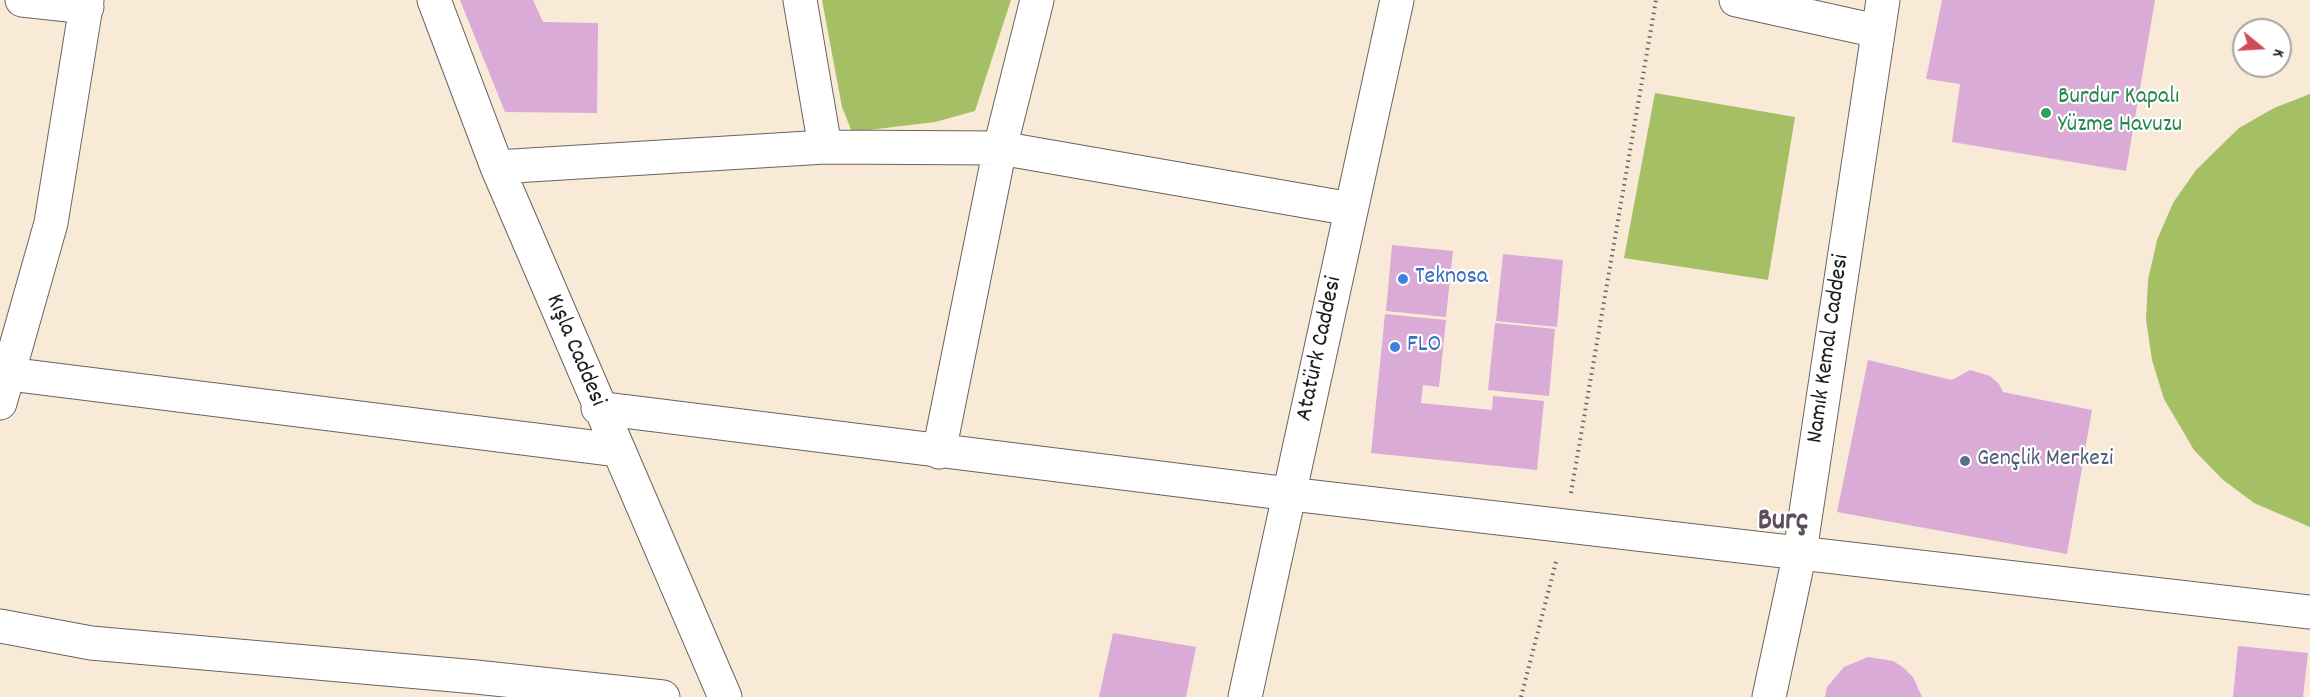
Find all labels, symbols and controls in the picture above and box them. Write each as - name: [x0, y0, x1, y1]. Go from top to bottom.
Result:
- north arrow: [2232, 18, 2292, 78]
- text: K: [2266, 46, 2290, 60]
- place label: Burdur Kapalı Yüzme Havuzu: [2058, 85, 2182, 141]
- marker: Burdur Kapalı Yüzme Havuzu: [2039, 106, 2053, 120]
- street label: Namık Kemal Caddesi: [1802, 253, 1858, 445]
- place label: Teknosa: [1415, 265, 1488, 293]
- marker: Teknosa: [1396, 272, 1410, 286]
- street label: Atatürk Caddesi: [1292, 274, 1350, 424]
- street label: Kışla Caddesi: [537, 291, 611, 411]
- place label: FLO: [1407, 333, 1441, 361]
- marker: FLO: [1388, 340, 1402, 354]
- place label: Gençlik Merkezi: [1977, 447, 2113, 475]
- marker: Gençlik Merkezi: [1958, 454, 1972, 468]
- district label: Burç: [1758, 506, 1808, 542]

